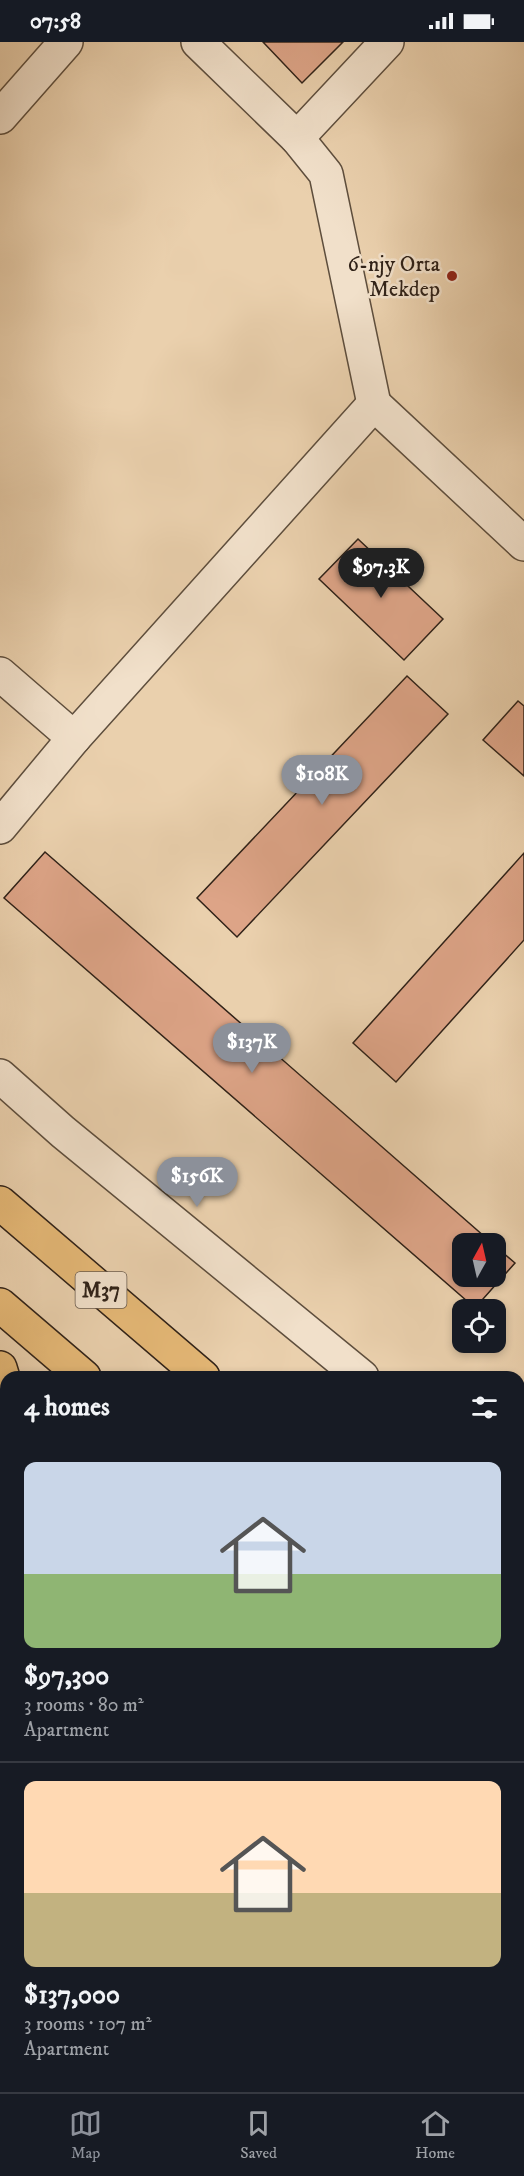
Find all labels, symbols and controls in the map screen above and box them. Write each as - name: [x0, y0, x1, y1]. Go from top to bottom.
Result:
- text: 07:58: [30, 8, 81, 35]
- place label: 6-njy Orta Mekdep: [348, 251, 441, 303]
- marker: 6-njy Orta Mekdep: [445, 269, 459, 283]
- pin: $97.3K: [332, 548, 430, 599]
- text: $97.3K: [352, 555, 410, 580]
- pin: $108K: [280, 755, 364, 806]
- text: $108K: [295, 762, 349, 787]
- pin: $137K: [210, 1023, 294, 1074]
- text: $137K: [227, 1030, 277, 1055]
- pin: $156K: [155, 1157, 239, 1208]
- text: $156K: [171, 1164, 223, 1189]
- north arrow: [452, 1233, 506, 1287]
- map controls: [452, 1233, 506, 1353]
- road number: M37: [76, 1272, 126, 1308]
- button: locate: [452, 1299, 506, 1353]
- text: 4 homes: [24, 1391, 110, 1424]
- icon: filters: [468, 1391, 501, 1424]
- icon: home: [209, 1501, 317, 1609]
- text: $97,300: [24, 1660, 109, 1693]
- text: 3 rooms · 80 m²: [24, 1693, 144, 1718]
- text: Apartment: [24, 1718, 109, 1743]
- icon: home: [209, 1820, 317, 1928]
- text: $137,000: [24, 1979, 120, 2012]
- text: 3 rooms · 107 m²: [24, 2012, 152, 2037]
- text: Apartment: [24, 2037, 109, 2062]
- tab: Map: [69, 2107, 102, 2163]
- tab: Saved: [240, 2107, 277, 2163]
- tab: Home: [415, 2107, 455, 2163]

